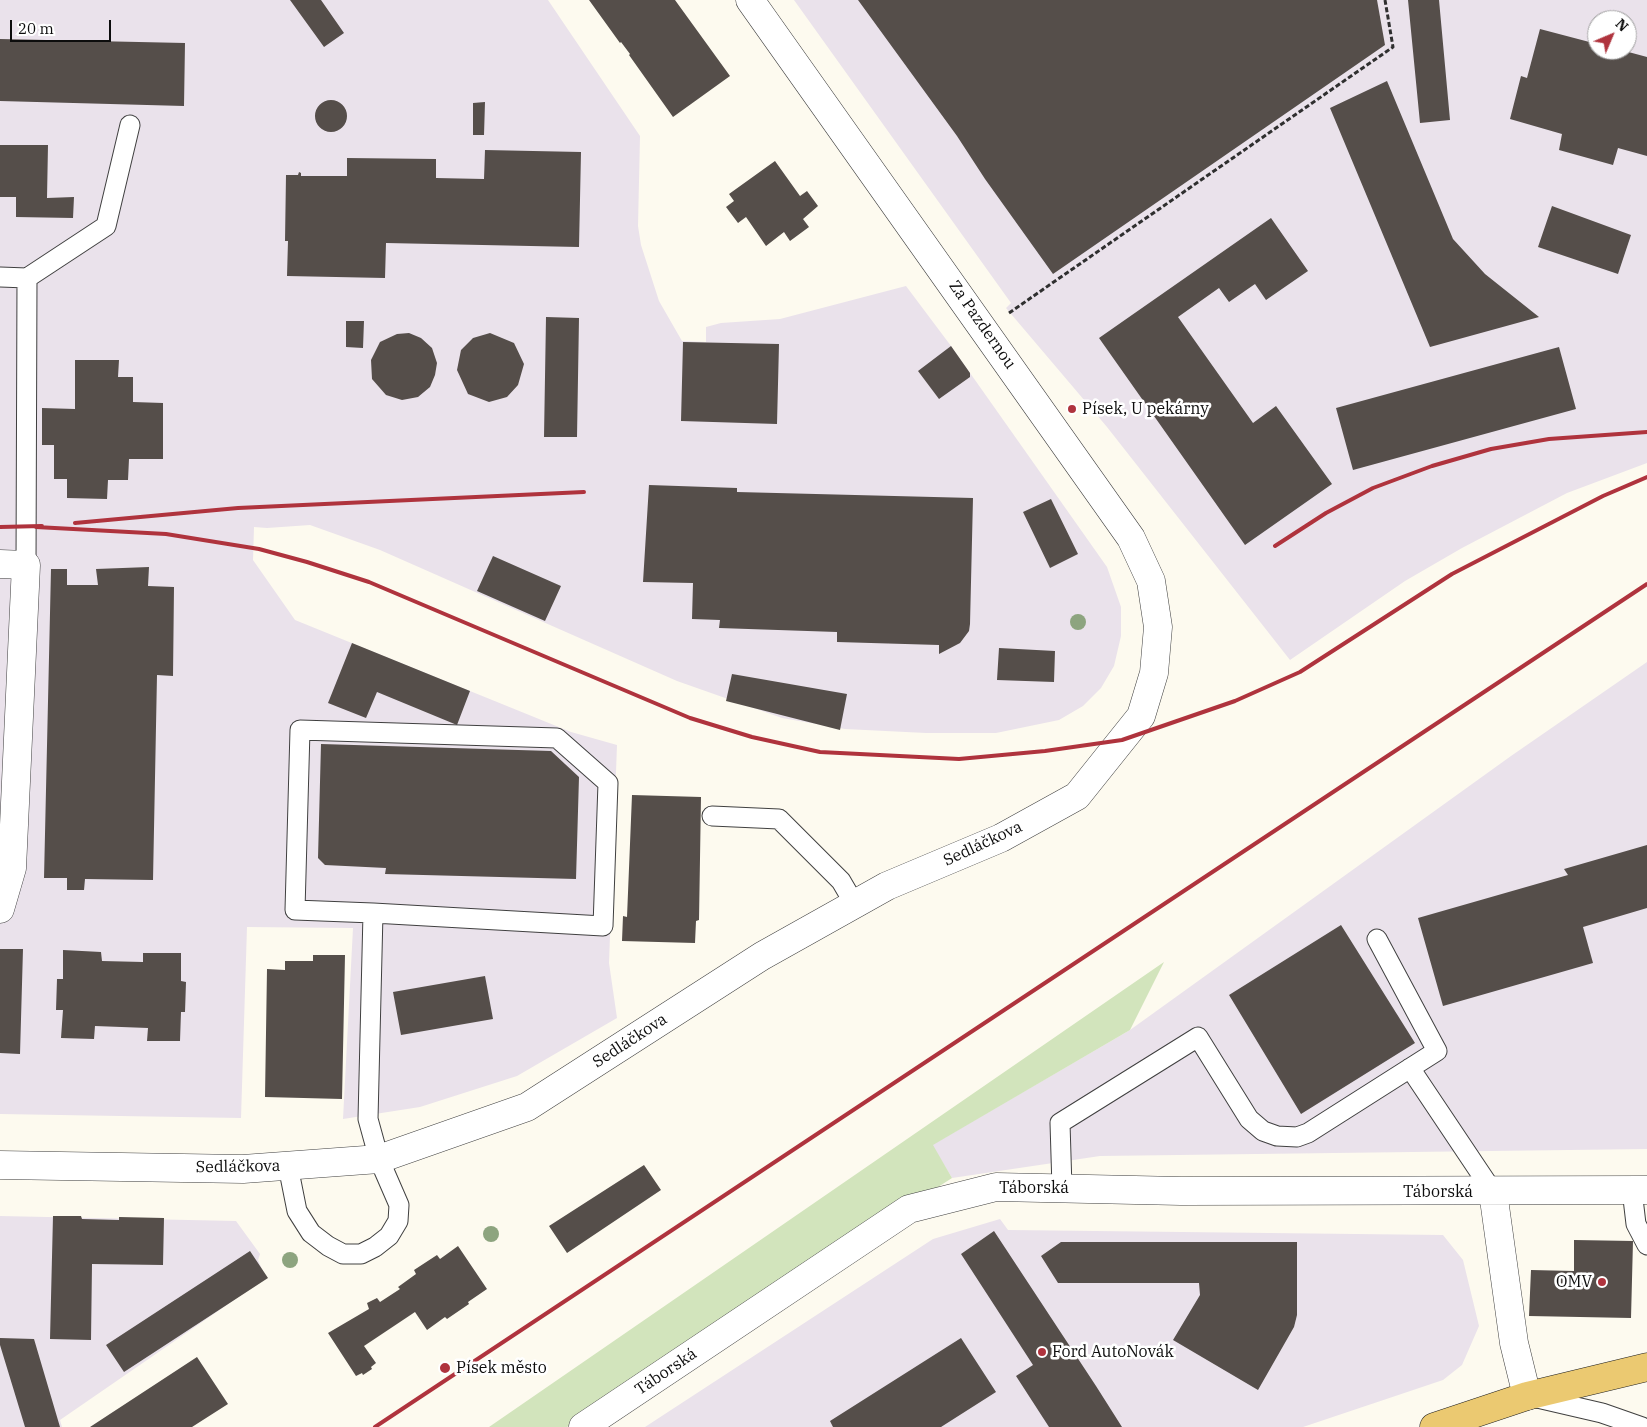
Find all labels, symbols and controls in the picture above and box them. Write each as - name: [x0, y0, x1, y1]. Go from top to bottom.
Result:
- scale bar: [12, 10, 114, 42]
- north arrow: [1587, 10, 1637, 60]
- text: N: [1612, 15, 1632, 35]
- text: 20 m: [18, 19, 54, 38]
- street label: Za Pazdernou: [944, 277, 1020, 373]
- place label: Písek, U pekárny: [1082, 399, 1209, 419]
- marker: Písek, U pekárny: [1066, 403, 1078, 415]
- street label: Sedláčkova: [941, 817, 1025, 871]
- street label: Sedláčkova: [589, 1010, 671, 1072]
- street label: Sedláčkova: [195, 1157, 281, 1177]
- street label: Táborská: [999, 1178, 1069, 1198]
- street label: Táborská: [1403, 1182, 1473, 1202]
- place label: OMV: [1556, 1272, 1592, 1292]
- marker: OMV: [1596, 1276, 1608, 1288]
- place label: Ford AutoNovák: [1052, 1342, 1174, 1362]
- street label: Táborská: [632, 1344, 700, 1400]
- marker: Ford AutoNovák: [1036, 1346, 1048, 1358]
- place label: Písek město: [456, 1358, 547, 1378]
- marker: Písek město: [438, 1361, 452, 1375]

